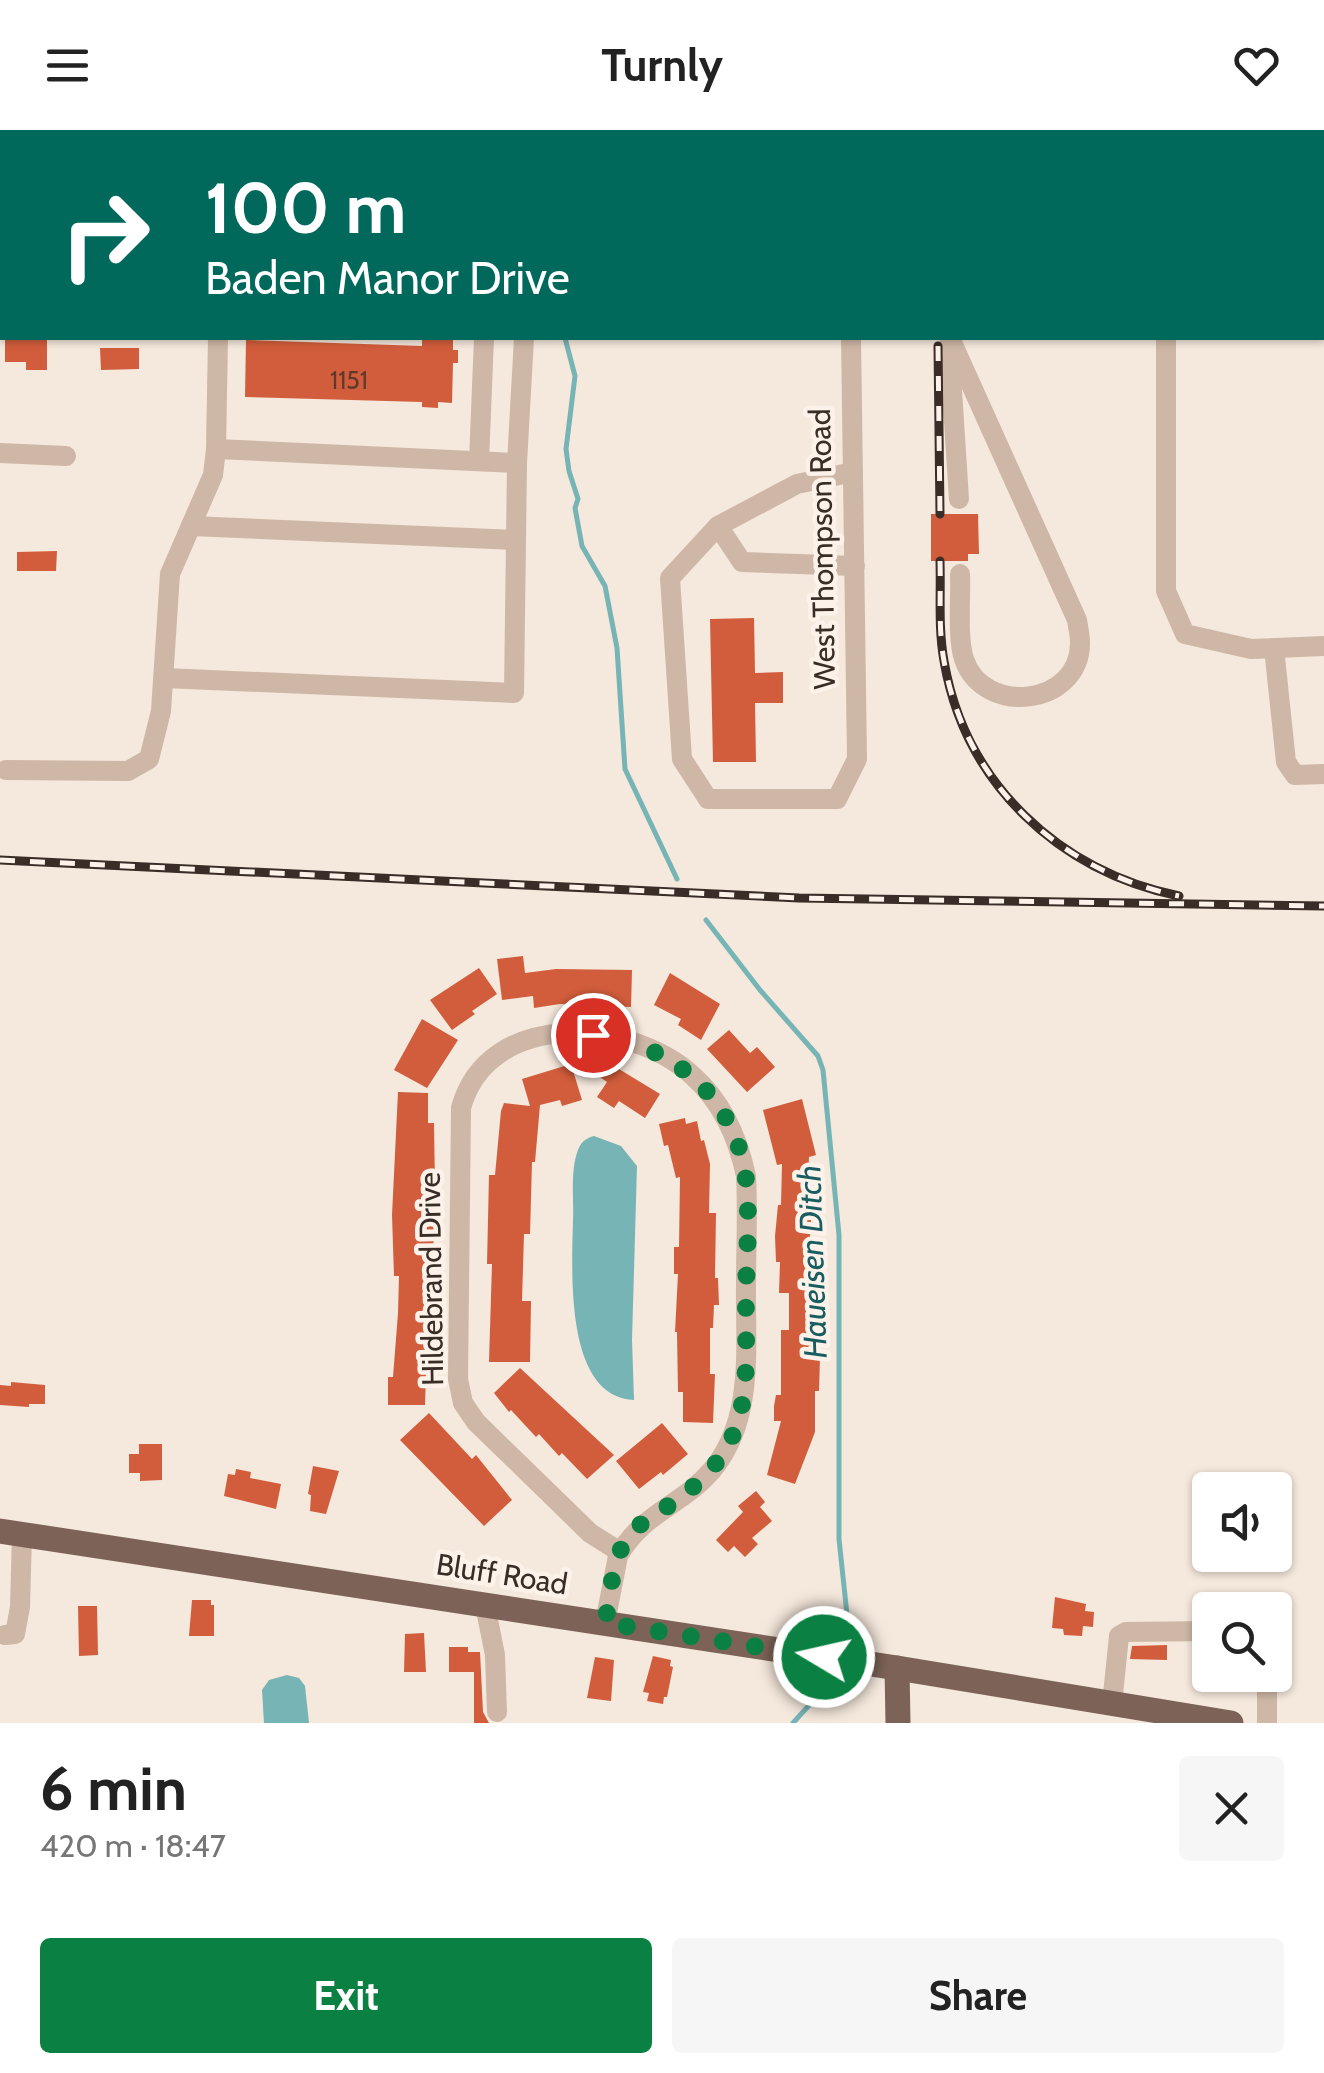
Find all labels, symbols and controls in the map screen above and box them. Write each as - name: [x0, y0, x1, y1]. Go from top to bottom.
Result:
- icon: menu: [40, 38, 95, 93]
- text: Turnly: [601, 38, 723, 92]
- icon: heart: [1229, 38, 1284, 93]
- text: 100 m: [205, 165, 406, 251]
- icon: right: [40, 170, 170, 300]
- text: Baden Manor Drive: [205, 251, 570, 305]
- house number: 1151: [330, 365, 368, 395]
- street label: West Thompson Road: [801, 408, 843, 690]
- pin: [551, 993, 636, 1078]
- icon: arrive: [566, 1008, 621, 1063]
- water label: Haueisen Ditch: [789, 1165, 835, 1359]
- street label: Hildebrand Drive: [411, 1172, 451, 1386]
- map controls: [1192, 1472, 1292, 1692]
- button: sound: [1192, 1472, 1292, 1572]
- street label: Bluff Road: [434, 1545, 570, 1603]
- button: search: [1192, 1592, 1292, 1692]
- position arrow: [772, 1605, 876, 1709]
- text: 6 min: [40, 1752, 187, 1825]
- button: close: [1179, 1756, 1284, 1861]
- text: 420 m · 18:47: [40, 1826, 226, 1865]
- button: Exit: [40, 1938, 652, 2053]
- button: Share: [672, 1938, 1284, 2053]

